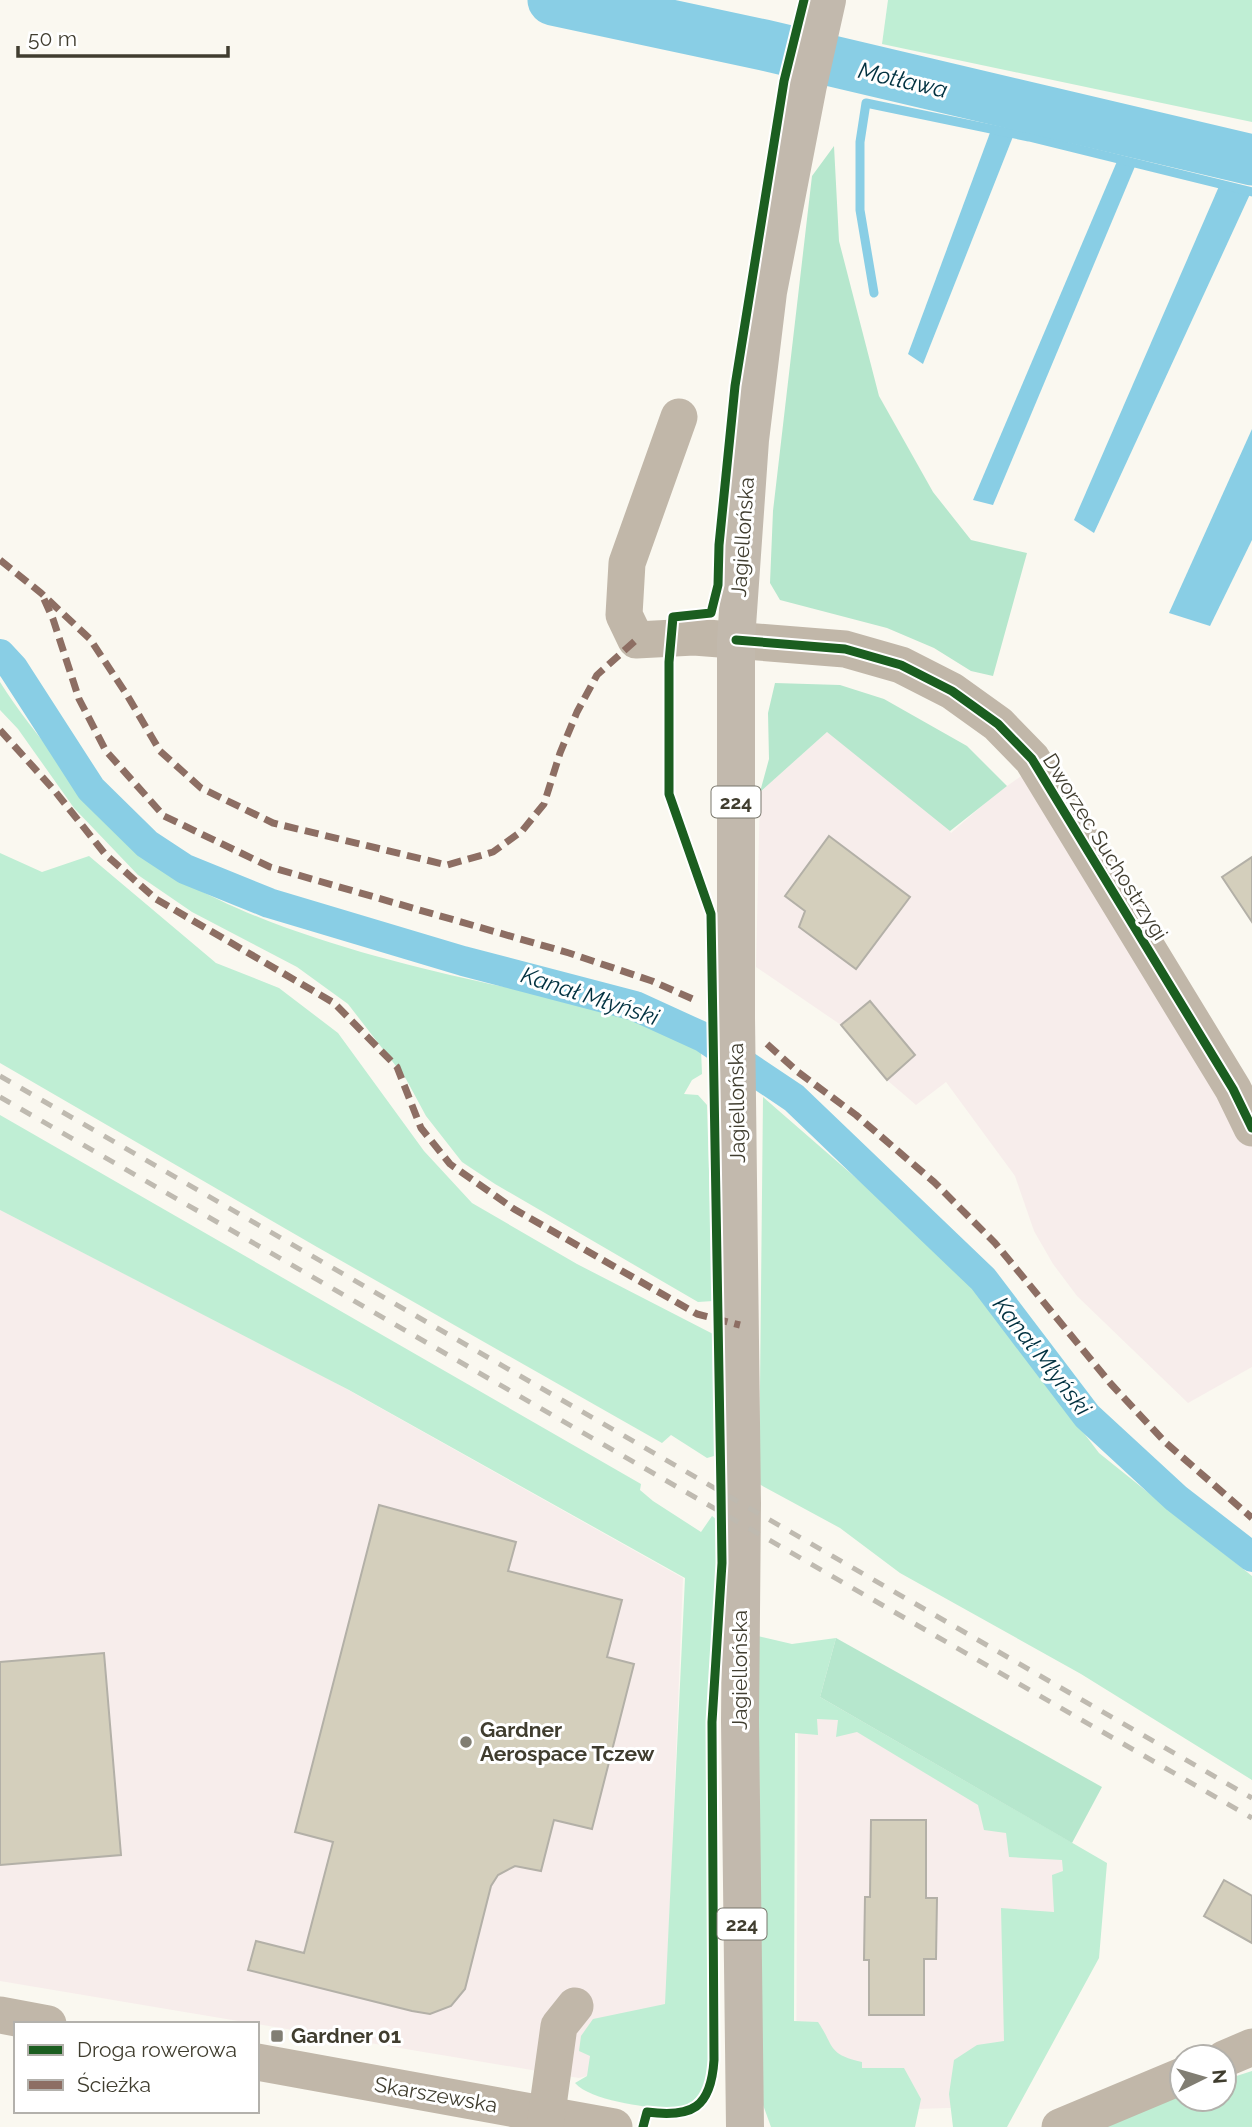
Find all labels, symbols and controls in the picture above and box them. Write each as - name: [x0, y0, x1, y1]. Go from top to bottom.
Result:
- scale bar: [18, 14, 228, 58]
- text: 50 m: [28, 26, 77, 51]
- water label: Motława: [856, 56, 951, 103]
- street label: Jagiellońska: [726, 476, 759, 598]
- street label: Dworzec Suchostrzygi: [1038, 749, 1173, 945]
- road number: 224: [712, 786, 760, 818]
- water label: Kanał Młyński: [518, 961, 663, 1031]
- street label: Jagiellońska: [723, 1043, 750, 1163]
- water label: Kanał Młyński: [988, 1291, 1098, 1421]
- street label: Jagiellońska: [727, 1610, 752, 1730]
- place label: Gardner Aerospace Tczew: [480, 1717, 655, 1766]
- marker: Gardner Aerospace Tczew: [458, 1734, 474, 1750]
- road number: 224: [718, 1908, 766, 1940]
- legend: [14, 2022, 259, 2113]
- place label: Gardner 01: [291, 2023, 401, 2048]
- marker: Gardner 01: [269, 2028, 285, 2044]
- text: Droga rowerowa: [77, 2037, 237, 2062]
- north arrow: [1168, 2043, 1238, 2113]
- text: N: [1208, 2068, 1232, 2085]
- street label: Skarszewska: [373, 2071, 500, 2118]
- text: Ścieżka: [77, 2072, 151, 2097]

